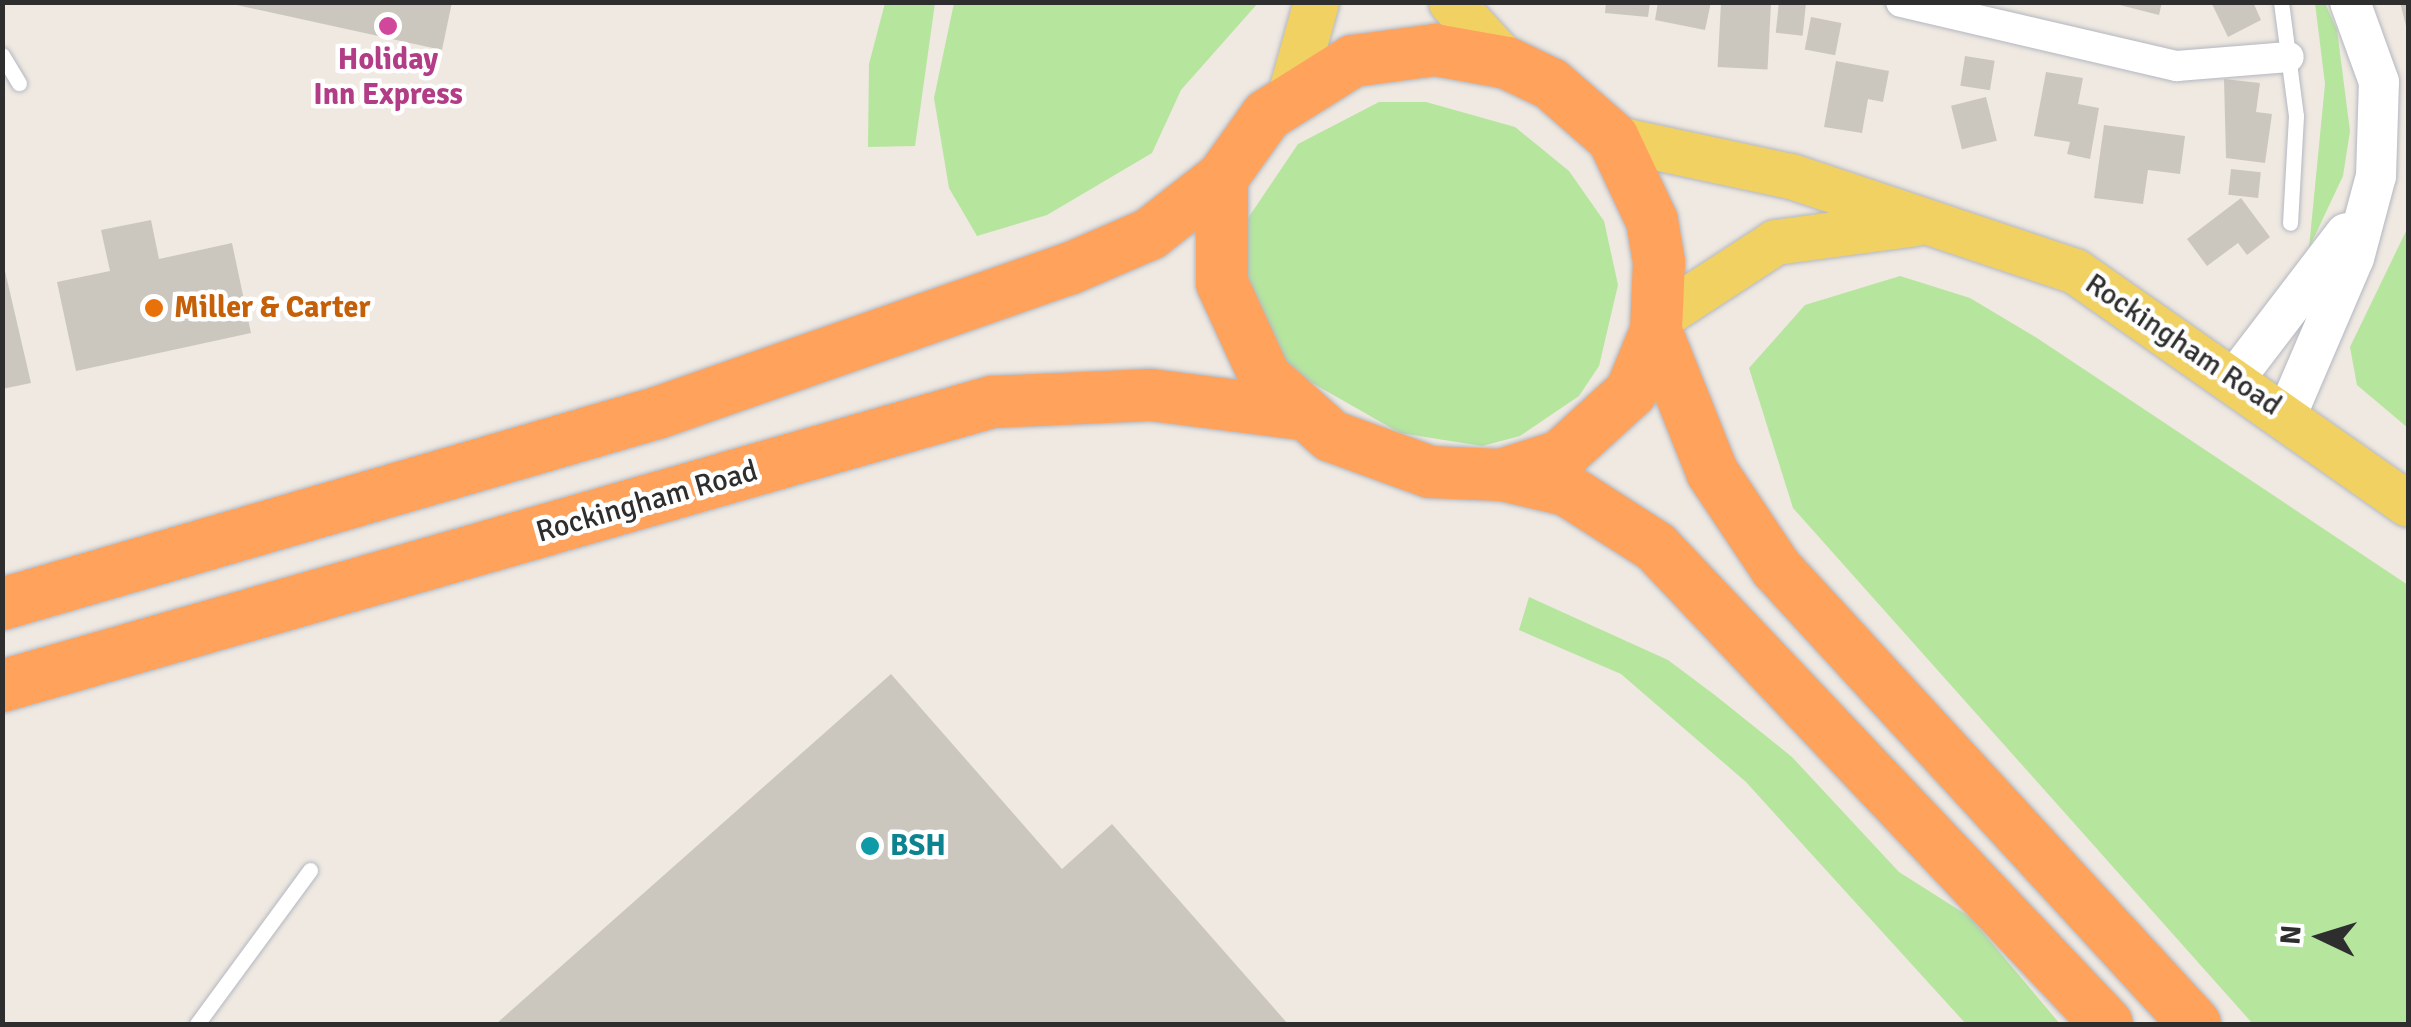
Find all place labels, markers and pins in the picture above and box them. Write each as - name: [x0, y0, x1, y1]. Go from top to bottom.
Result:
- marker: Holiday Inn Express: [377, 15, 399, 37]
- place label: Holiday Inn Express: [313, 42, 463, 112]
- place label: Miller & Carter: [174, 290, 370, 326]
- marker: Miller & Carter: [143, 297, 165, 319]
- place label: BSH: [890, 828, 946, 864]
- marker: BSH: [859, 835, 881, 857]

